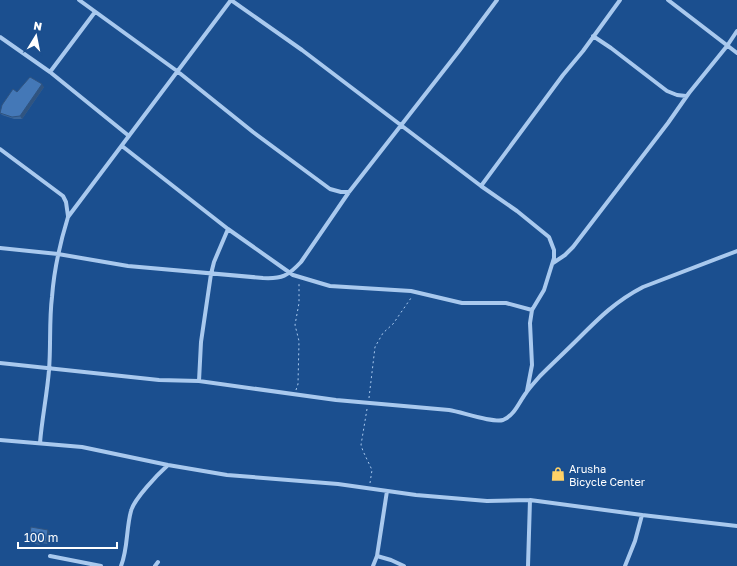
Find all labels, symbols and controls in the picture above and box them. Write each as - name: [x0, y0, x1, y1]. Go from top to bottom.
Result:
- north arrow: [16, 16, 56, 56]
- text: N: [33, 19, 43, 33]
- place label: Arusha Bicycle Center: [569, 462, 646, 488]
- shop icon: Arusha Bicycle Center: [550, 466, 566, 482]
- scale bar: [18, 524, 117, 550]
- text: 100 m: [24, 530, 58, 545]

